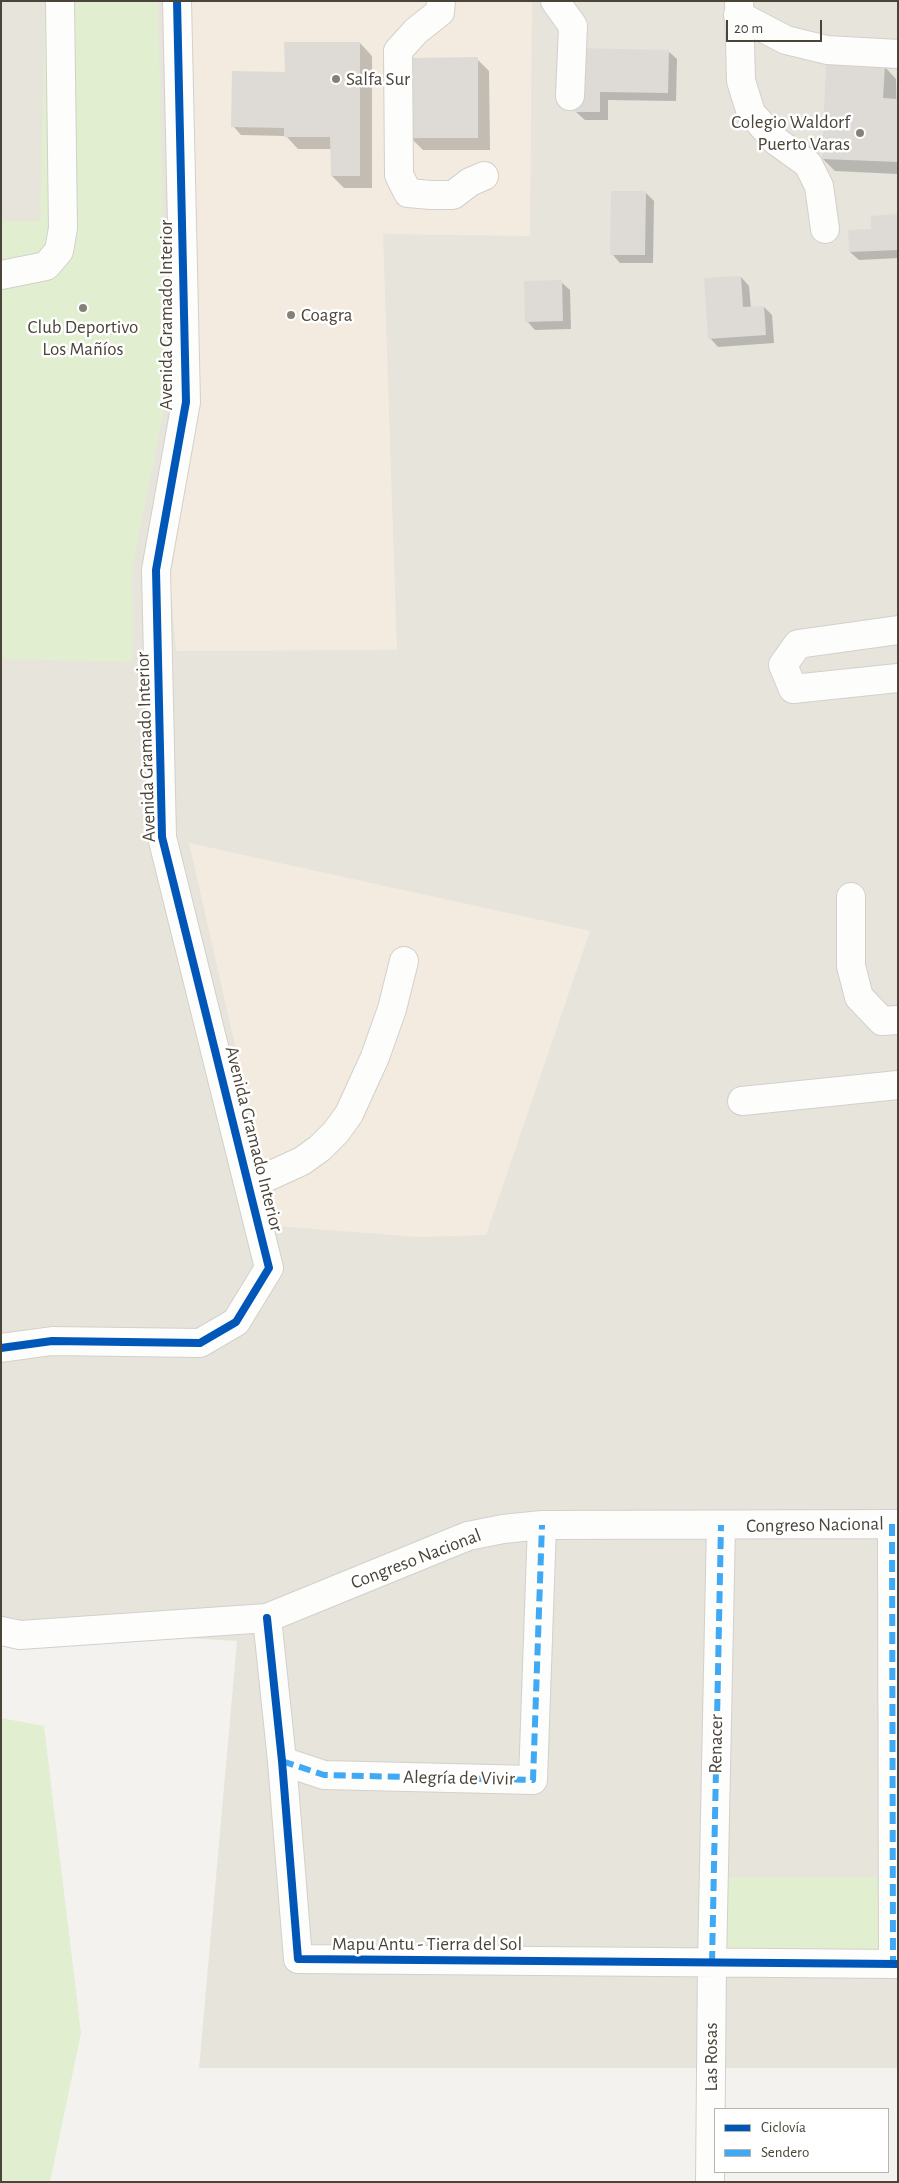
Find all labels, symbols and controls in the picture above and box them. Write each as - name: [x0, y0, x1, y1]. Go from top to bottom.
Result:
- scale bar: [729, 10, 825, 42]
- text: 20 m: [734, 21, 763, 36]
- place label: Salfa Sur: [346, 68, 410, 90]
- marker: Salfa Sur: [330, 73, 342, 85]
- place label: Colegio Waldorf Puerto Varas: [731, 111, 850, 155]
- marker: Colegio Waldorf Puerto Varas: [854, 127, 866, 139]
- street label: Avenida Gramado Interior: [155, 220, 177, 410]
- marker: Club Deportivo Los Mañíos: [77, 302, 89, 314]
- place label: Coagra: [301, 304, 353, 326]
- marker: Coagra: [285, 309, 297, 321]
- place label: Club Deportivo Los Mañíos: [28, 316, 138, 360]
- street label: Avenida Gramado Interior: [131, 651, 161, 843]
- street label: Avenida Gramado Interior: [220, 1044, 288, 1234]
- street label: Congreso Nacional: [746, 1512, 884, 1538]
- street label: Congreso Nacional: [348, 1524, 484, 1594]
- street label: Renacer: [704, 1714, 728, 1774]
- street label: Alegría de Vivir: [403, 1766, 515, 1790]
- street label: Mapu Antu - Tierra del Sol: [332, 1933, 522, 1955]
- street label: Las Rosas: [700, 2023, 722, 2091]
- legend: [714, 2108, 889, 2173]
- text: Ciclovía: [761, 2120, 806, 2135]
- text: Sendero: [761, 2145, 809, 2160]

